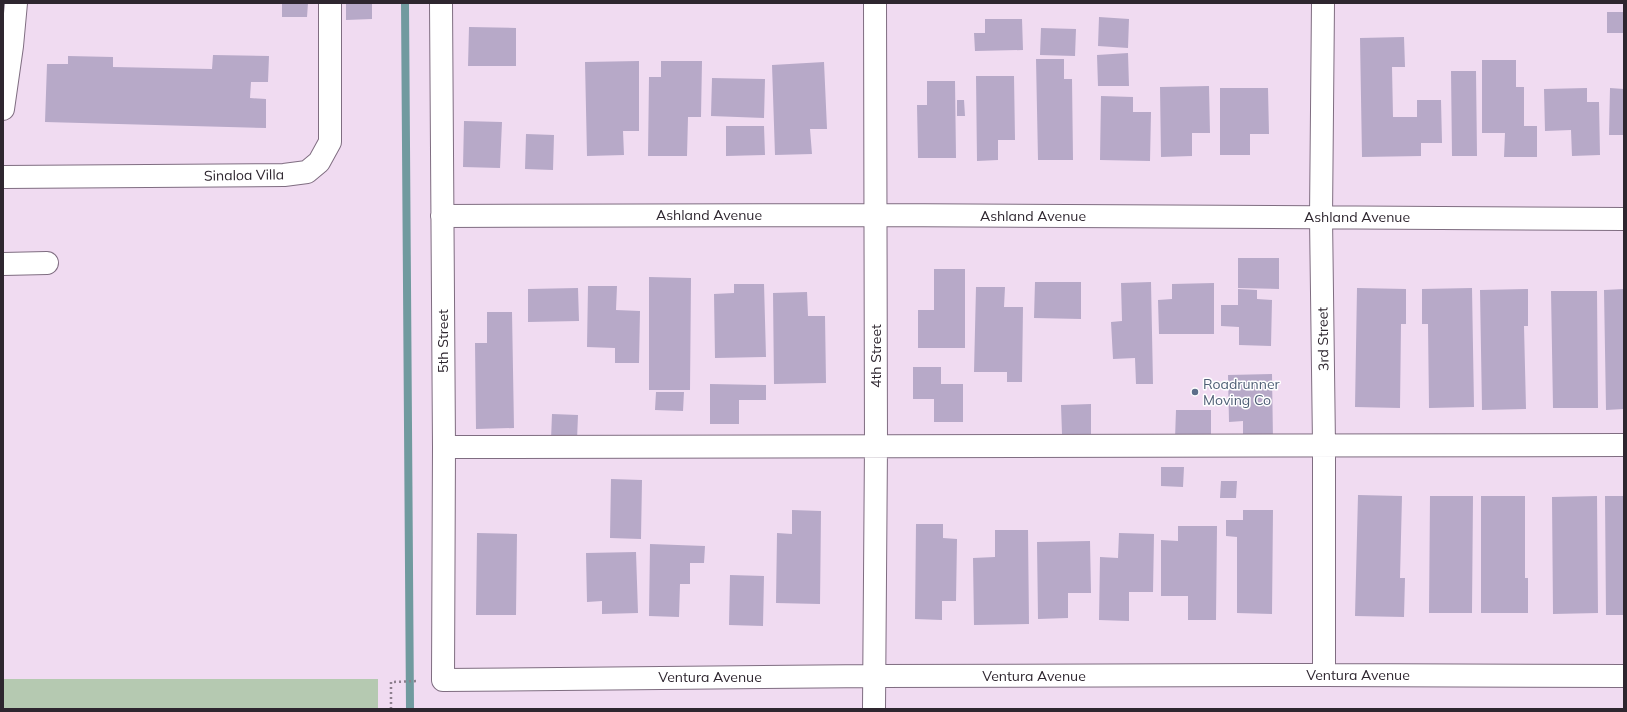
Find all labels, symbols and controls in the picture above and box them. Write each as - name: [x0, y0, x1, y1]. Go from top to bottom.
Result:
- street label: Sinaloa Villa: [204, 165, 284, 185]
- street label: Ashland Avenue: [656, 206, 762, 224]
- street label: Ashland Avenue: [980, 207, 1086, 225]
- street label: Ashland Avenue: [1304, 208, 1410, 226]
- street label: 3rd Street: [1313, 307, 1333, 371]
- street label: 5th Street: [434, 309, 452, 373]
- street label: 4th Street: [867, 324, 885, 388]
- place label: Roadrunner Moving Co: [1203, 375, 1281, 409]
- marker: Roadrunner Moving Co: [1190, 387, 1200, 397]
- street label: Ventura Avenue: [1306, 666, 1410, 684]
- street label: Ventura Avenue: [982, 667, 1086, 685]
- street label: Ventura Avenue: [658, 668, 762, 686]

